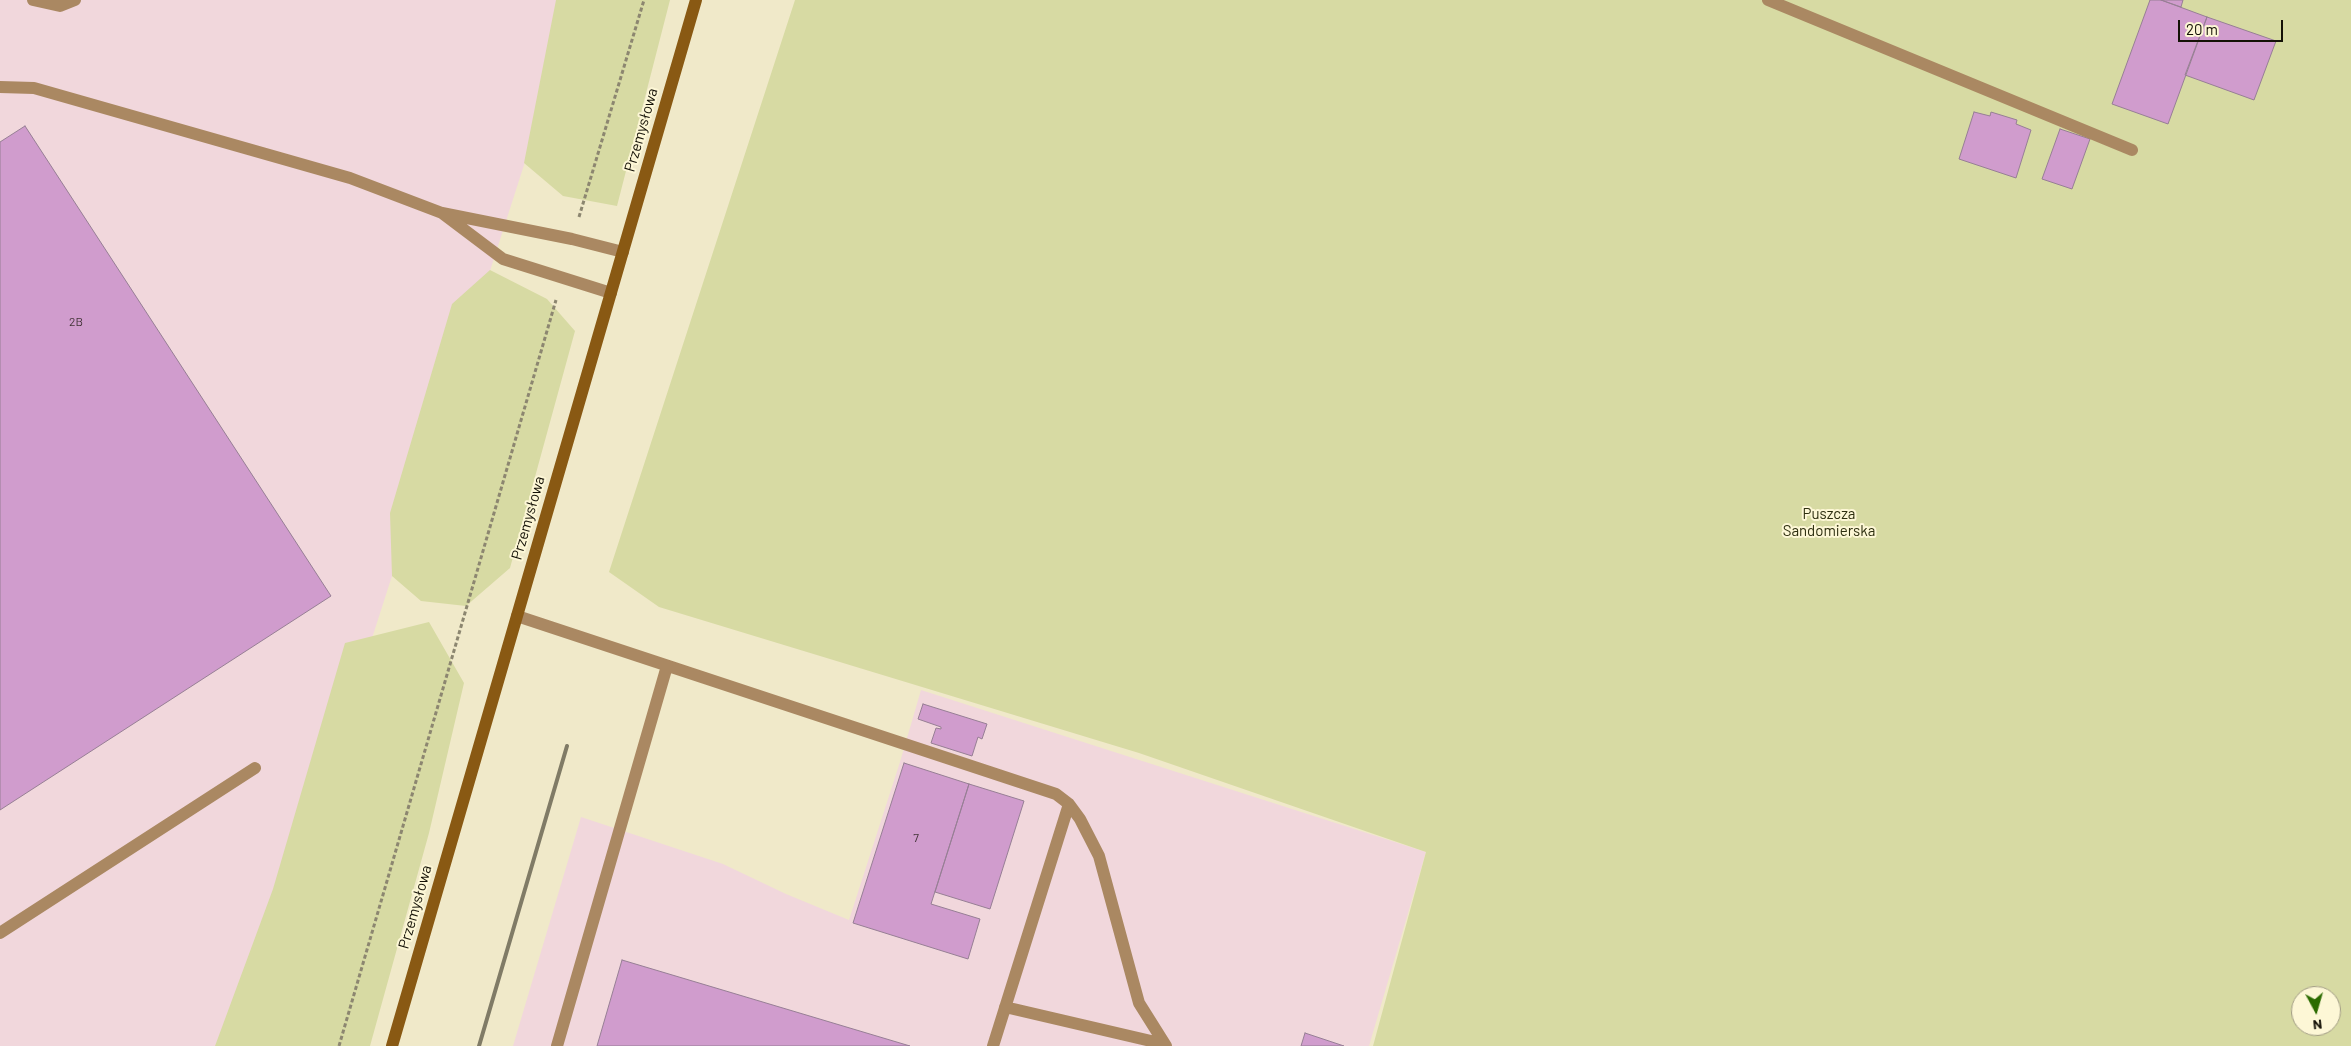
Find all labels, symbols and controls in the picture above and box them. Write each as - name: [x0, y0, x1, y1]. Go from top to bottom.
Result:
- scale bar: [2181, 10, 2286, 42]
- text: 20 m: [2186, 20, 2218, 38]
- street label: Przemysłowa: [620, 86, 662, 174]
- house number: 2B: [69, 315, 83, 329]
- street label: Przemysłowa: [507, 474, 549, 562]
- park label: Puszcza Sandomierska: [1783, 505, 1875, 540]
- house number: 7: [913, 831, 919, 845]
- street label: Przemysłowa: [394, 863, 436, 951]
- north arrow: [2291, 986, 2341, 1036]
- text: N: [2312, 1016, 2323, 1034]

